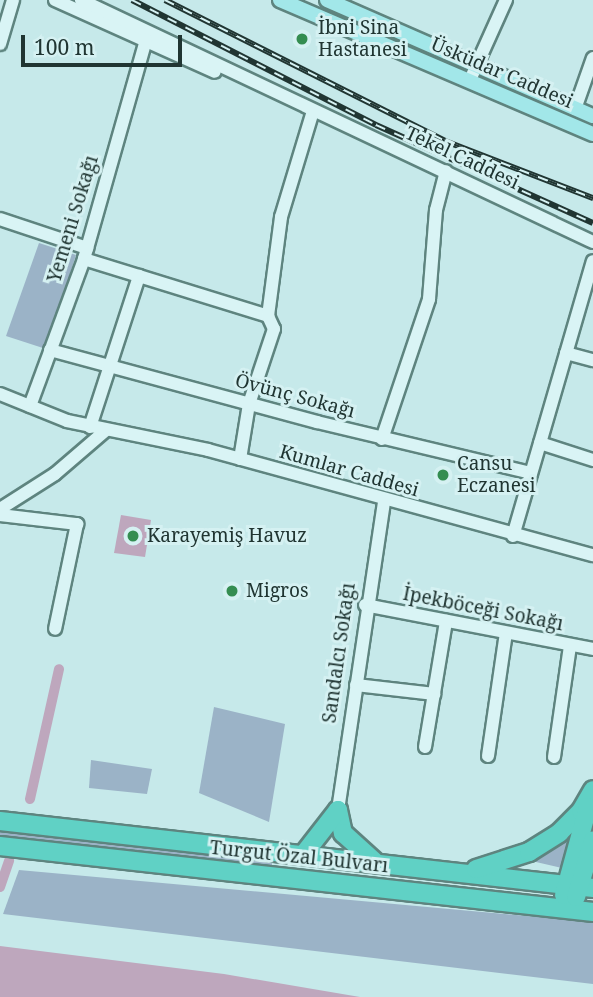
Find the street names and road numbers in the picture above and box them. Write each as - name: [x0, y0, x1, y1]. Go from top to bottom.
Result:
- street label: Üsküdar Caddesi: [428, 33, 576, 113]
- street label: Tekel Caddesi: [401, 122, 523, 194]
- street label: Yemeni Sokağı: [43, 153, 103, 285]
- street label: Övünç Sokağı: [233, 369, 357, 423]
- street label: Kumlar Caddesi: [277, 440, 421, 502]
- street label: Sandalcı Sokağı: [318, 581, 360, 725]
- street label: İpekböceği Sokağı: [401, 582, 565, 636]
- street label: Turgut Özal Bulvarı: [209, 836, 389, 878]

